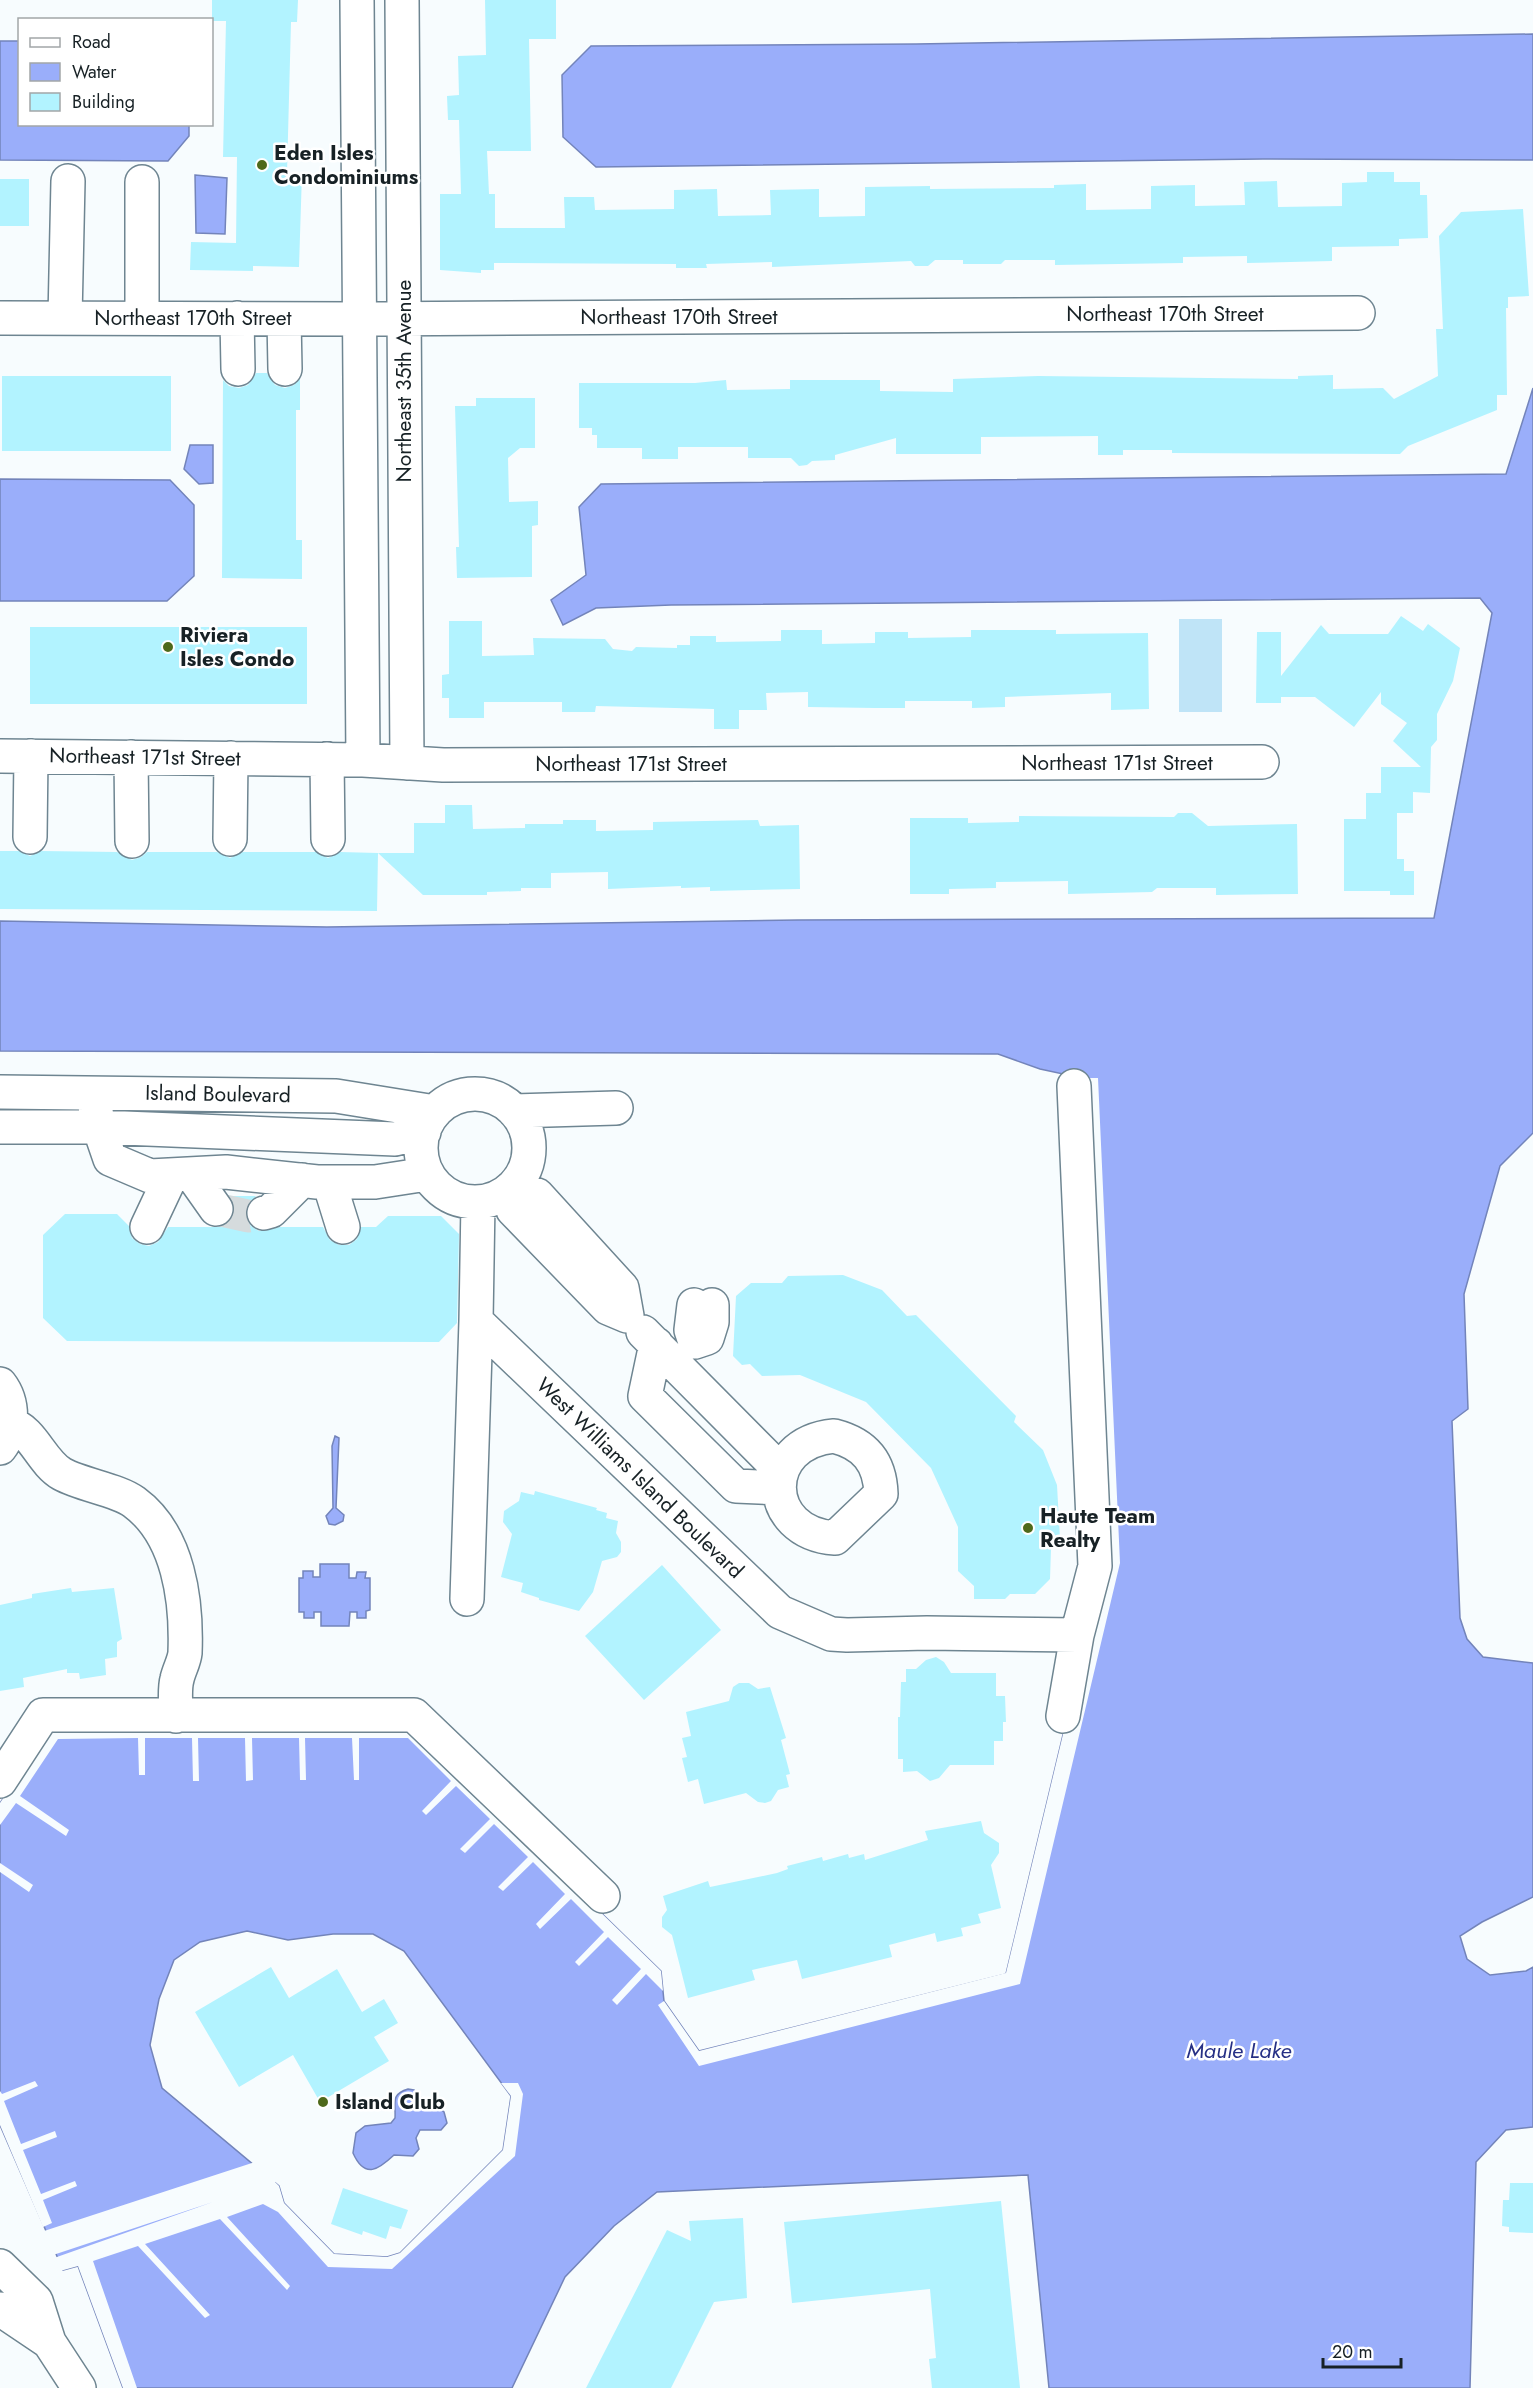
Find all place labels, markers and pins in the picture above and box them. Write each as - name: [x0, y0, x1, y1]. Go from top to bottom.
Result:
- place label: Eden Isles Condominiums: [274, 138, 419, 192]
- marker: Eden Isles Condominiums: [255, 158, 269, 172]
- place label: Riviera Isles Condo: [180, 620, 294, 674]
- marker: Riviera Isles Condo: [161, 640, 175, 654]
- place label: Haute Team Realty: [1040, 1501, 1155, 1555]
- marker: Haute Team Realty: [1021, 1521, 1035, 1535]
- place label: Island Club: [335, 2087, 445, 2117]
- marker: Island Club: [316, 2095, 330, 2109]

